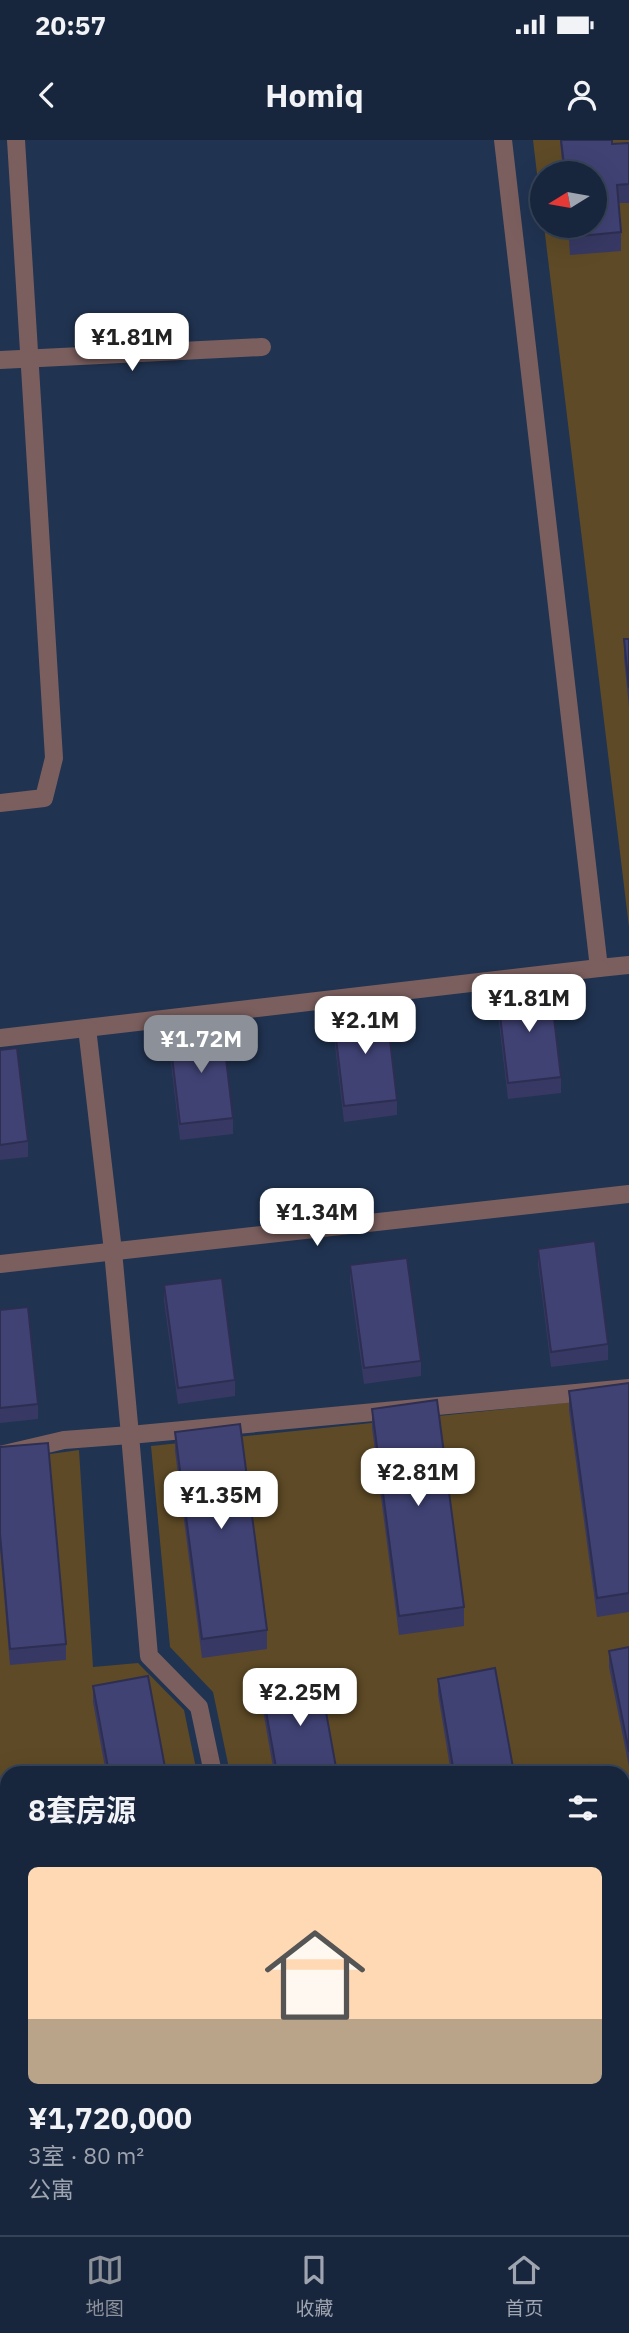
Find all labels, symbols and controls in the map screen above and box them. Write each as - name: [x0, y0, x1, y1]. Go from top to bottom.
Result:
- text: 20:57: [35, 8, 106, 42]
- text: Homiq: [265, 74, 364, 116]
- icon: back: [28, 76, 66, 114]
- icon: person: [563, 76, 601, 114]
- north arrow: [530, 161, 607, 238]
- map controls: [530, 161, 607, 238]
- pin: ¥1.81M: [75, 314, 189, 373]
- text: ¥1.81M: [91, 321, 173, 351]
- pin: ¥1.81M: [472, 974, 586, 1034]
- text: ¥1.81M: [488, 982, 570, 1012]
- pin: ¥2.1M: [316, 996, 414, 1056]
- text: ¥2.1M: [331, 1004, 399, 1034]
- pin: ¥1.72M: [144, 1016, 258, 1075]
- text: ¥1.72M: [160, 1023, 242, 1053]
- pin: ¥1.34M: [260, 1188, 374, 1248]
- text: ¥1.34M: [276, 1196, 358, 1226]
- pin: ¥2.81M: [361, 1448, 475, 1508]
- text: ¥2.81M: [377, 1456, 459, 1486]
- pin: ¥1.35M: [164, 1472, 278, 1531]
- text: ¥1.35M: [180, 1479, 262, 1509]
- pin: ¥2.25M: [243, 1668, 357, 1728]
- text: ¥2.25M: [259, 1676, 341, 1706]
- icon: filters: [564, 1789, 602, 1827]
- text: 8套房源: [28, 1790, 136, 1829]
- icon: home: [252, 1912, 378, 2038]
- text: ¥1,720,000: [28, 2098, 192, 2137]
- text: 3室 · 80 m²: [28, 2140, 144, 2170]
- text: 公寓: [28, 2174, 74, 2204]
- tab: 地图: [86, 2251, 124, 2320]
- tab: 收藏: [295, 2251, 333, 2320]
- tab: 首页: [505, 2251, 543, 2320]

